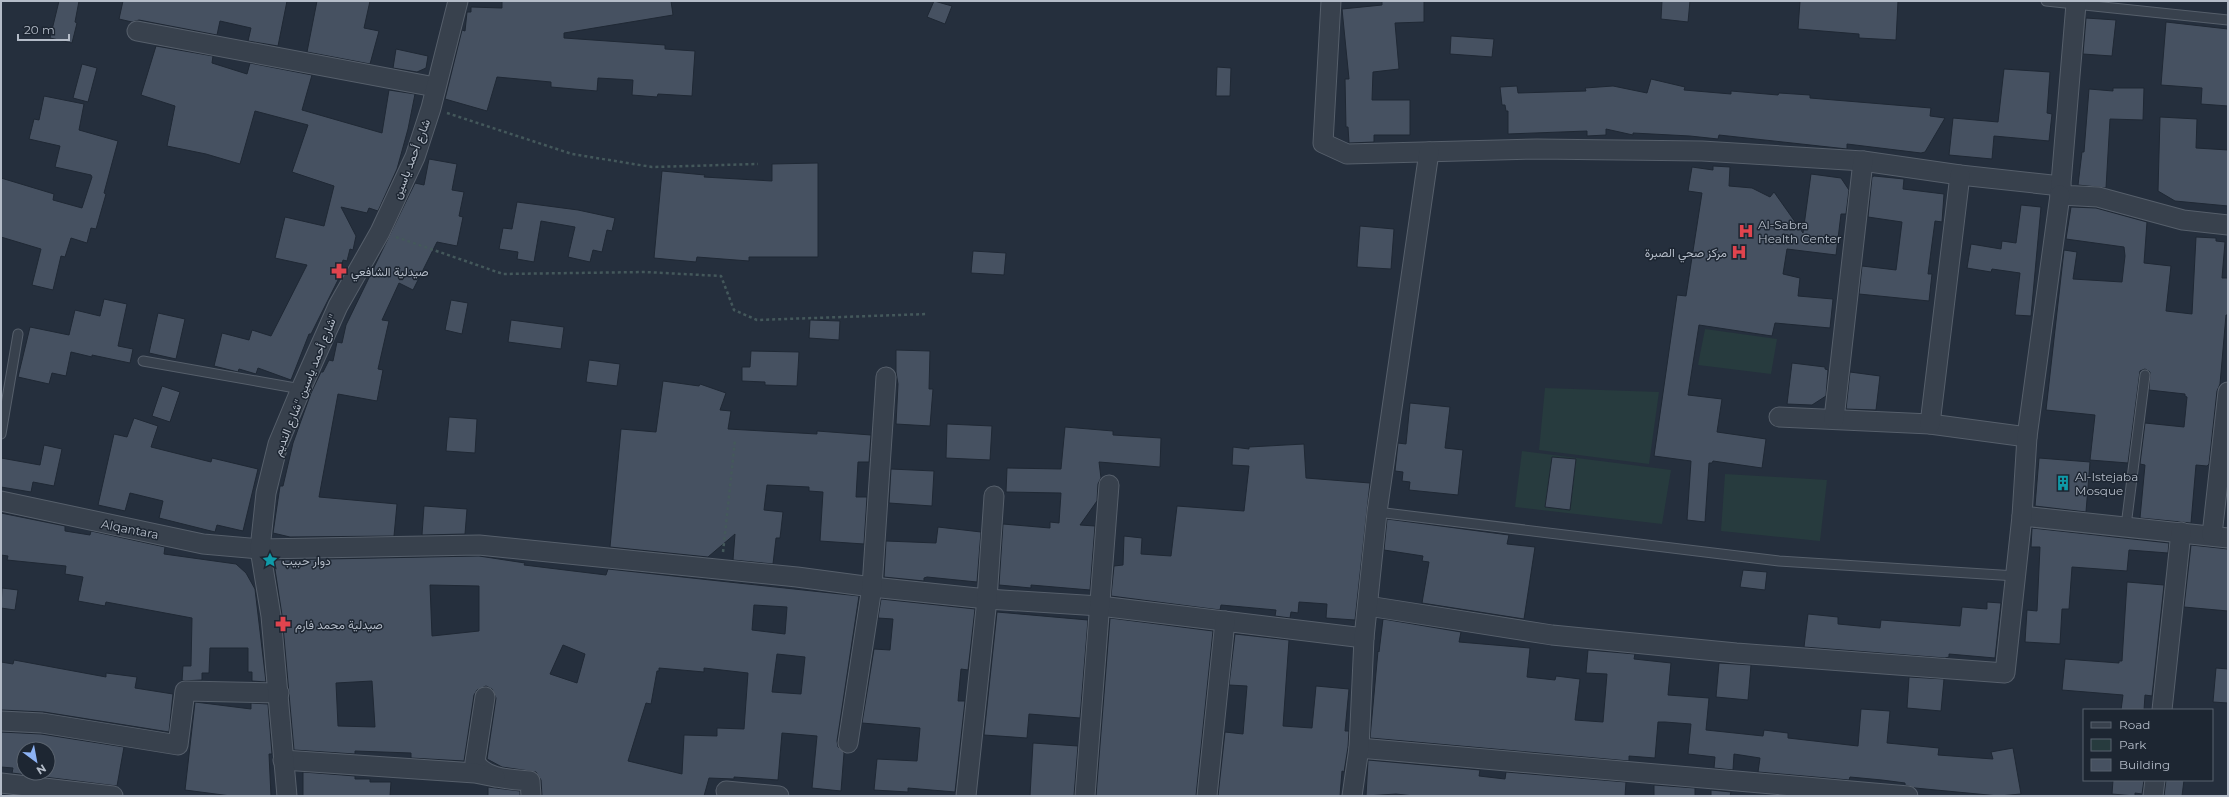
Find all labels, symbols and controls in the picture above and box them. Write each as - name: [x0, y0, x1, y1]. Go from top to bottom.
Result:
- scale bar: [18, 16, 69, 42]
- text: 20 m: [24, 22, 55, 37]
- street label: شارع أحمد ياسين: [389, 117, 435, 202]
- place label: Al-Sabra Health Center: [1758, 217, 1842, 246]
- hospital icon: Al-Sabra Health Center: [1737, 222, 1755, 240]
- hospital icon: مركز صحي الصبرة: [1730, 243, 1748, 261]
- place label: مركز صحي الصبرة: [1645, 245, 1727, 263]
- pharmacy icon: صيدلية الشافعي: [330, 262, 348, 280]
- place label: صيدلية الشافعي: [351, 264, 429, 282]
- street label: شارع أحمد ياسين "شارع النديم": [270, 312, 342, 459]
- place label: Al-Istejaba Mosque: [2075, 469, 2138, 498]
- building icon: Al-Istejaba Mosque: [2054, 474, 2072, 492]
- street label: Alqantara: [100, 516, 160, 542]
- place icon: دوار حبيب: [261, 551, 279, 569]
- place label: دوار حبيب: [282, 553, 331, 569]
- pharmacy icon: صيدلية محمد فارم: [274, 615, 292, 633]
- place label: صيدلية محمد فارم: [295, 617, 383, 633]
- legend: [2083, 709, 2213, 781]
- text: Road: [2119, 717, 2150, 732]
- text: Park: [2119, 737, 2147, 752]
- north arrow: [16, 741, 56, 781]
- text: Building: [2119, 757, 2170, 772]
- text: N: [34, 761, 49, 778]

